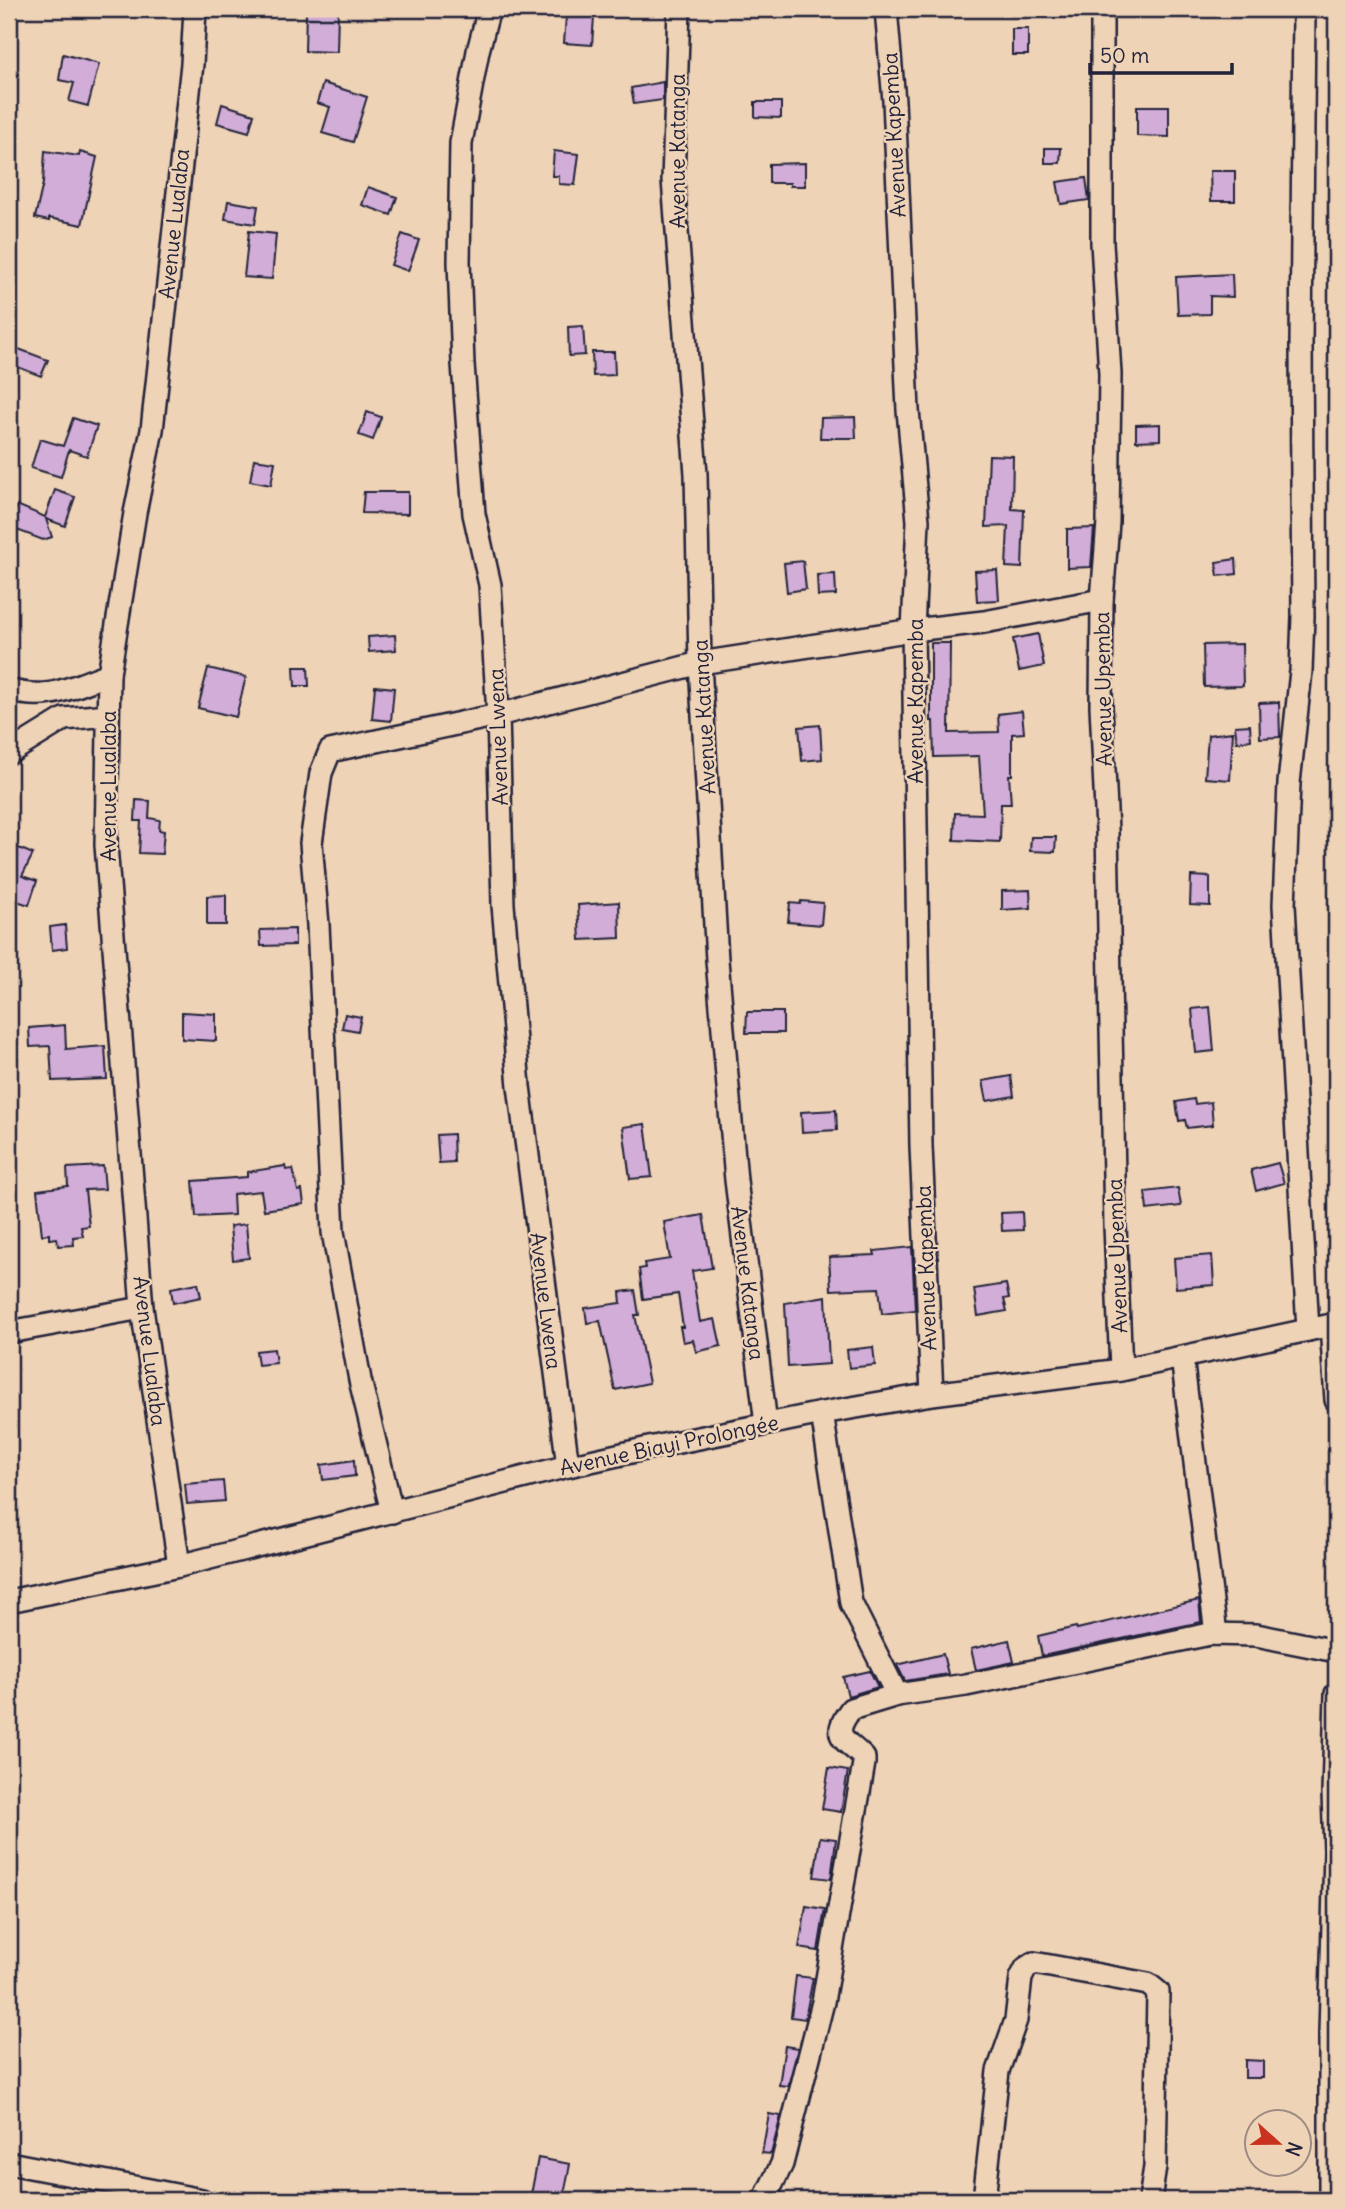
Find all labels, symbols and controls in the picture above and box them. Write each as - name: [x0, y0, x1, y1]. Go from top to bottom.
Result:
- scale bar: [1090, 32, 1231, 76]
- text: 50 m: [1100, 42, 1149, 69]
- street label: Avenue Kapemba: [876, 52, 912, 218]
- street label: Avenue Katanga: [664, 73, 691, 229]
- street label: Avenue Lualaba: [153, 147, 195, 301]
- street label: Avenue Upemba: [1088, 611, 1118, 767]
- street label: Avenue Kapemba: [902, 618, 929, 784]
- street label: Avenue Katanga: [686, 639, 722, 795]
- street label: Avenue Lwena: [482, 668, 514, 806]
- street label: Avenue Lualaba: [95, 710, 122, 862]
- street label: Avenue Upemba: [1101, 1178, 1133, 1334]
- street label: Avenue Kapemba: [910, 1185, 942, 1351]
- street label: Avenue Katanga: [725, 1204, 771, 1362]
- street label: Avenue Lwena: [524, 1231, 568, 1371]
- street label: Avenue Lualaba: [127, 1274, 173, 1428]
- street label: Avenue Biayi Prolongée: [557, 1409, 781, 1481]
- north arrow: [1244, 2108, 1314, 2178]
- text: N: [1280, 2139, 1307, 2160]

